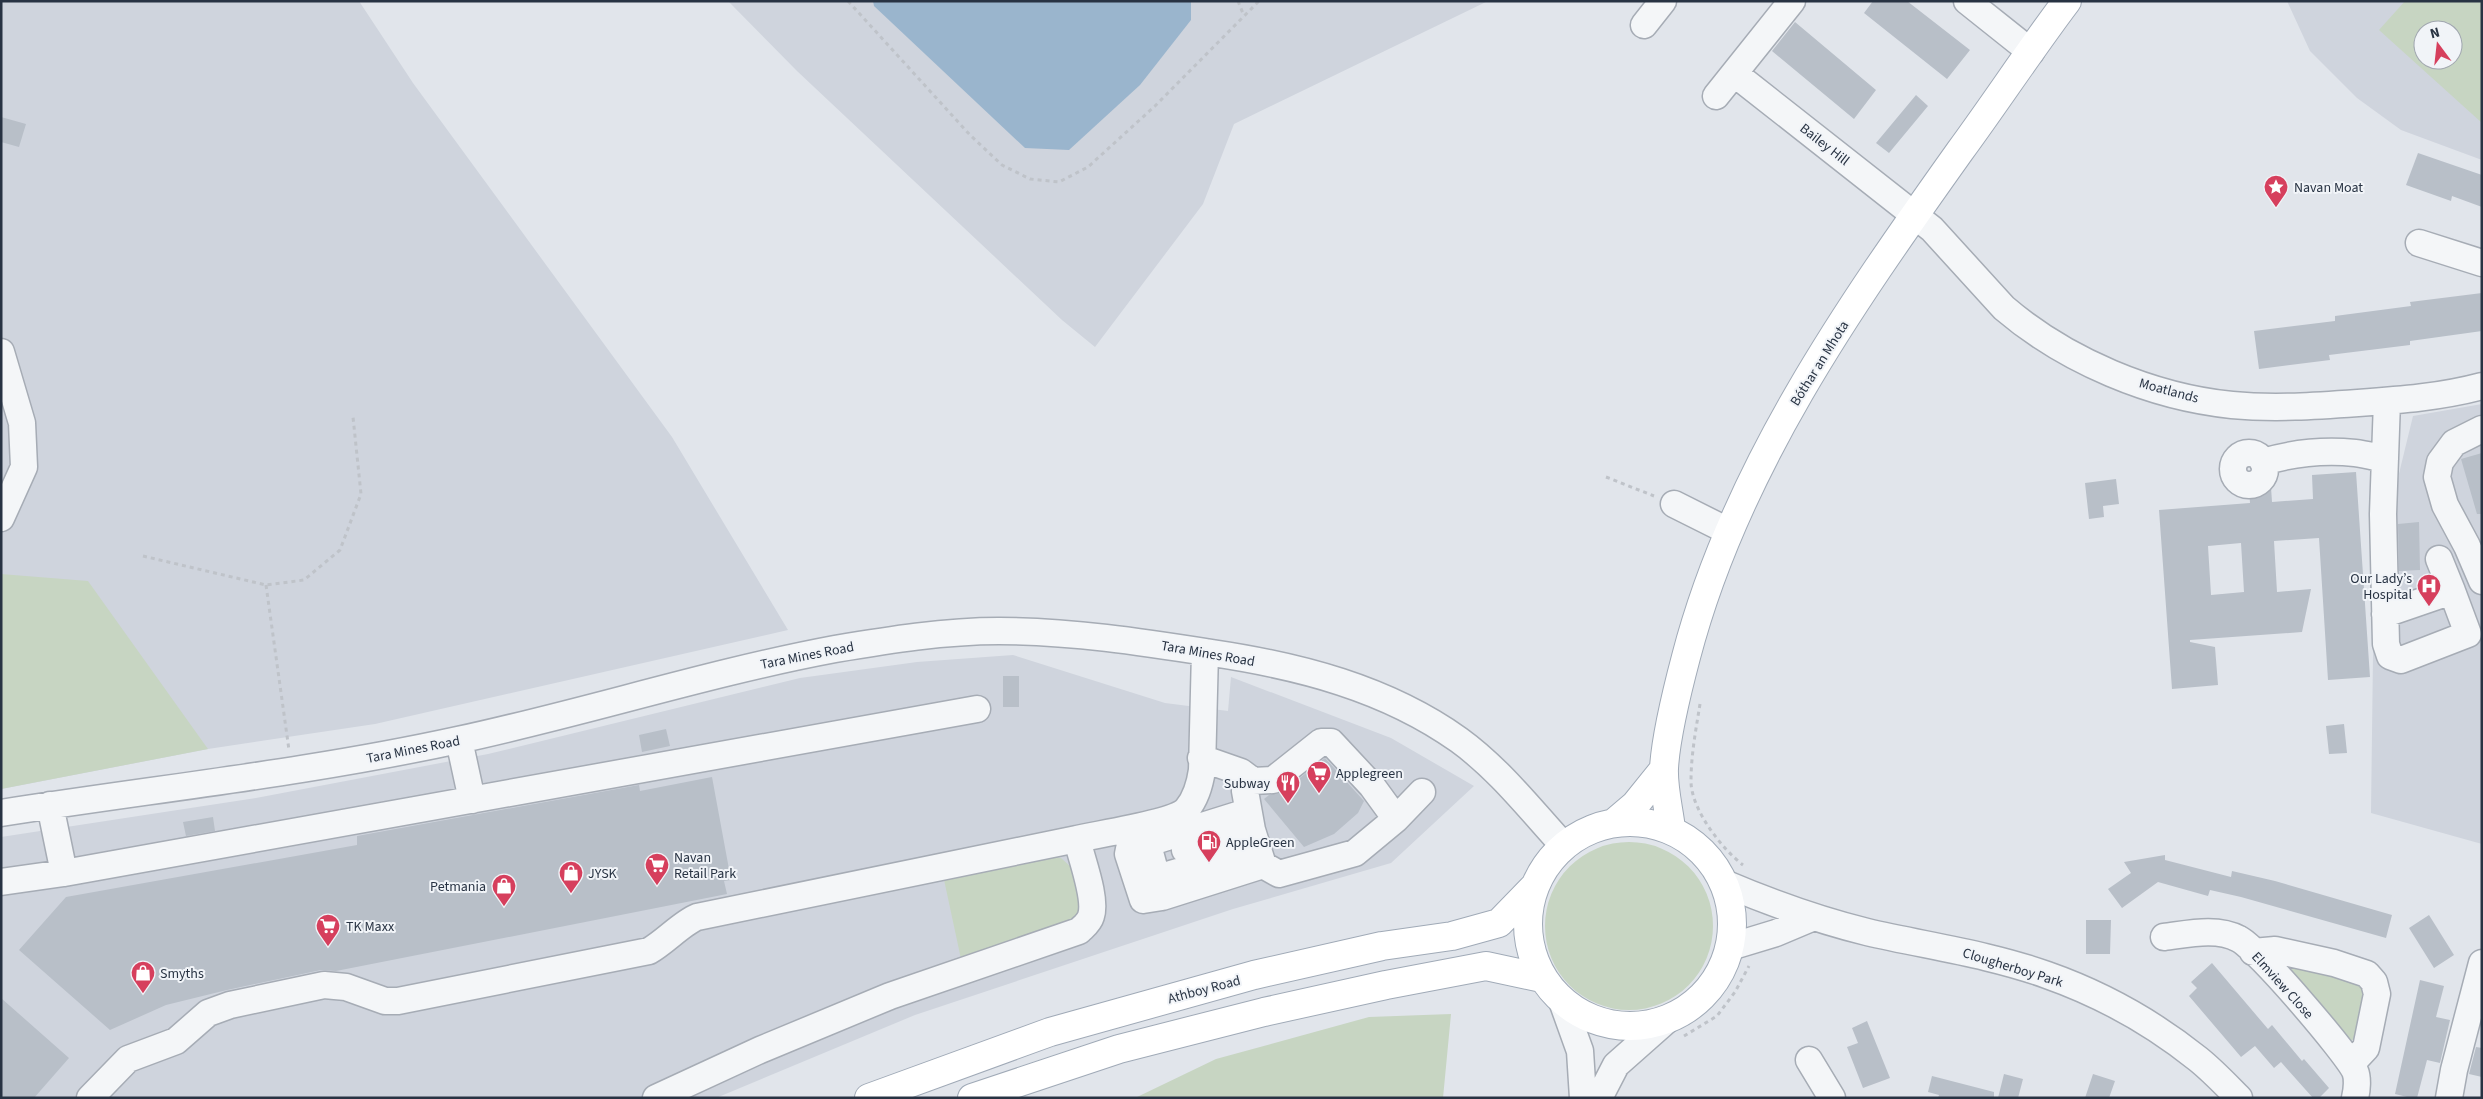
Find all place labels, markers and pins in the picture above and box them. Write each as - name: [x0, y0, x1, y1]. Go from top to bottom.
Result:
- place icon: Navan Moat: [2263, 174, 2289, 208]
- place label: Navan Moat: [2294, 178, 2363, 198]
- place label: Our Lady’s Hospital: [2350, 569, 2412, 605]
- hospital icon: Our Lady’s Hospital: [2416, 573, 2442, 607]
- supermarket icon: Applegreen: [1306, 760, 1332, 794]
- place label: Applegreen: [1336, 764, 1403, 784]
- restaurant icon: Subway: [1275, 770, 1301, 804]
- place label: Subway: [1224, 774, 1270, 794]
- fuel station icon: AppleGreen: [1196, 829, 1222, 863]
- place label: AppleGreen: [1226, 833, 1295, 853]
- place label: Navan Retail Park: [674, 848, 736, 884]
- supermarket icon: Navan Retail Park: [644, 852, 670, 886]
- shop icon: JYSK: [558, 860, 584, 894]
- place label: JYSK: [588, 864, 618, 884]
- shop icon: Petmania: [491, 873, 517, 907]
- place label: Petmania: [430, 877, 486, 897]
- supermarket icon: TK Maxx: [315, 913, 341, 947]
- place label: TK Maxx: [346, 917, 395, 937]
- shop icon: Smyths: [130, 960, 156, 994]
- place label: Smyths: [160, 964, 204, 984]

